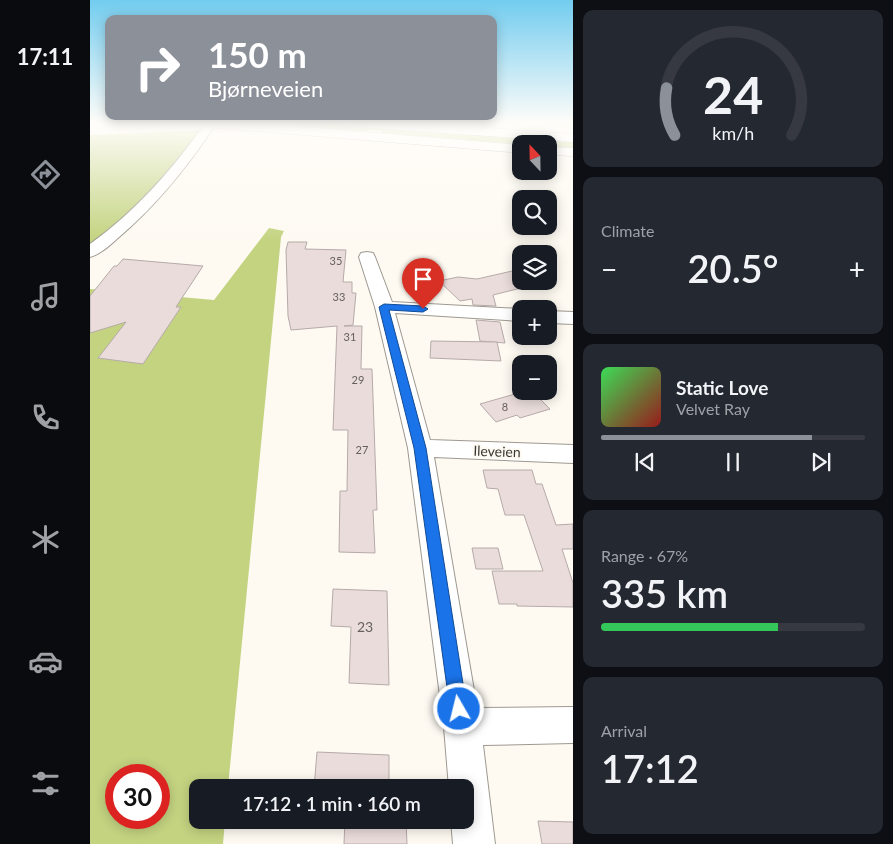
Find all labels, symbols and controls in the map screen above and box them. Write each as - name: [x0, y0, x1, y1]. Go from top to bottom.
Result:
- text: 150 m: [208, 33, 307, 75]
- icon: right: [125, 35, 190, 100]
- text: 17:11: [17, 43, 73, 70]
- text: 24: [703, 63, 763, 125]
- text: Bjørneveien: [208, 75, 323, 102]
- text: km/h: [712, 122, 754, 144]
- north arrow: [512, 135, 558, 180]
- map controls: [512, 135, 557, 400]
- icon: directions: [28, 157, 63, 192]
- button: search: [512, 190, 557, 235]
- text: Climate: [601, 221, 654, 240]
- button: layers: [512, 245, 557, 290]
- text: 20.5°: [688, 245, 778, 291]
- text: −: [601, 252, 617, 286]
- text: +: [849, 252, 865, 286]
- house number: 35: [330, 254, 342, 267]
- pin: [402, 258, 444, 309]
- icon: arrive: [409, 265, 437, 293]
- icon: music: [28, 279, 63, 314]
- house number: 33: [333, 290, 345, 303]
- button: +: [512, 300, 557, 345]
- house number: 31: [344, 330, 356, 343]
- button: −: [512, 355, 557, 400]
- house number: 29: [352, 373, 364, 386]
- text: Static Love: [676, 376, 768, 399]
- text: Velvet Ray: [676, 399, 750, 418]
- icon: phone: [28, 400, 63, 435]
- house number: 8: [502, 400, 508, 413]
- street label: Ileveien: [473, 442, 521, 460]
- house number: 27: [356, 443, 368, 456]
- icon: previous: [631, 448, 659, 476]
- icon: pause: [719, 448, 747, 476]
- icon: next: [807, 448, 835, 476]
- icon: climate: [28, 522, 63, 557]
- text: Range · 67%: [601, 546, 688, 565]
- text: 335 km: [601, 570, 728, 616]
- house number: 23: [357, 618, 373, 635]
- icon: car: [28, 644, 63, 679]
- position arrow: [432, 682, 484, 734]
- text: Arrival: [601, 721, 647, 740]
- text: 17:12: [601, 745, 699, 791]
- speed limit sign: 30: [105, 764, 170, 829]
- icon: filters: [28, 766, 63, 801]
- text: 17:12 · 1 min · 160 m: [242, 792, 421, 815]

